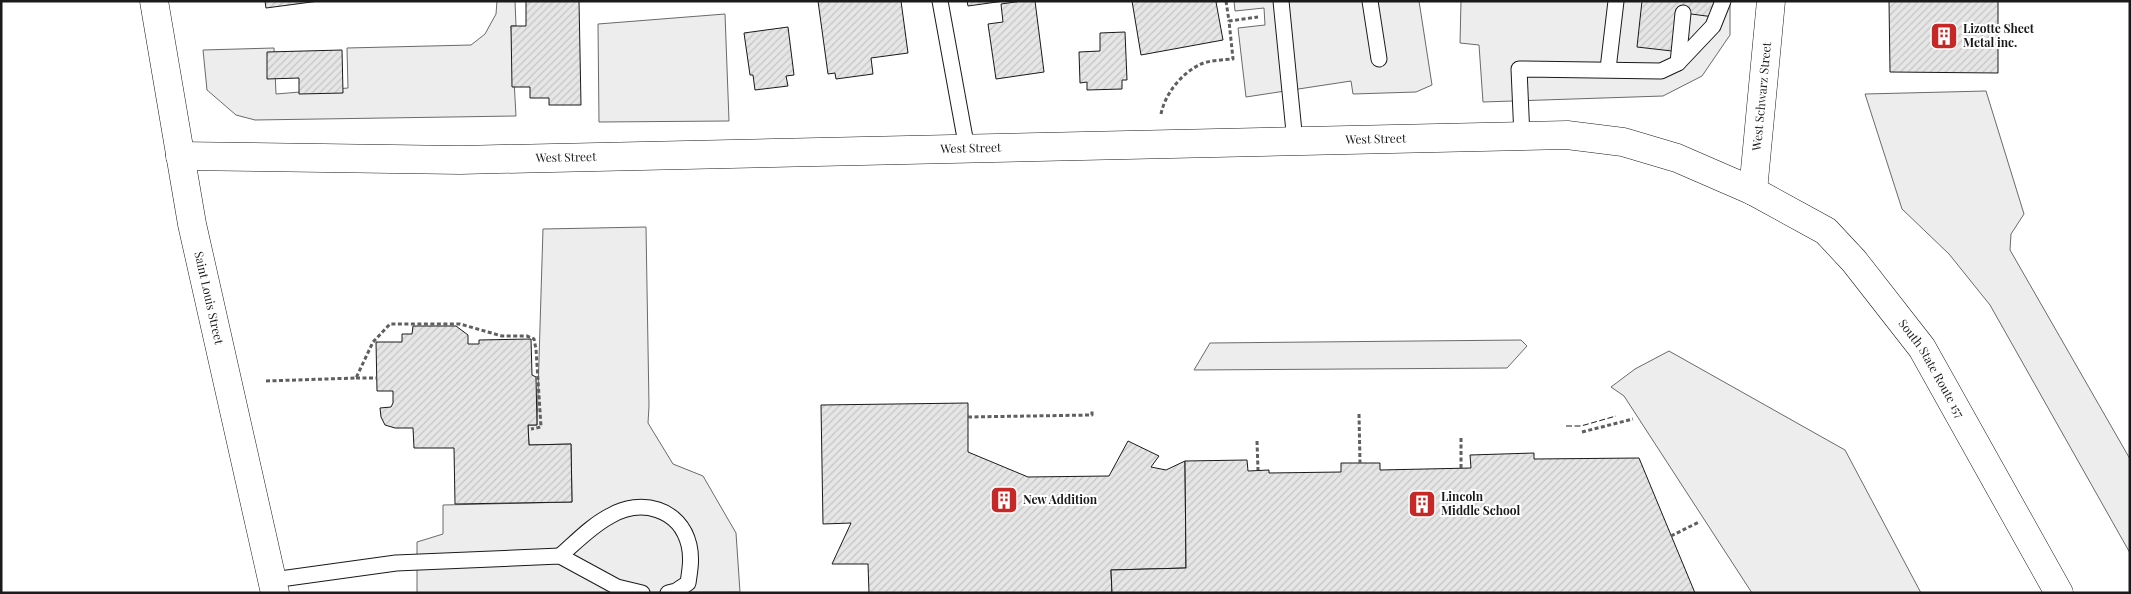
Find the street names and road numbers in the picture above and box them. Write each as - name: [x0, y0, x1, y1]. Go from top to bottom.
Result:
- street label: West Schwarz Street: [1748, 40, 1774, 152]
- street label: West Street: [1344, 130, 1407, 147]
- street label: West Street: [939, 139, 1002, 156]
- street label: West Street: [534, 148, 597, 165]
- street label: Saint Louis Street: [191, 250, 228, 347]
- street label: South State Route 157: [1895, 315, 1968, 420]

